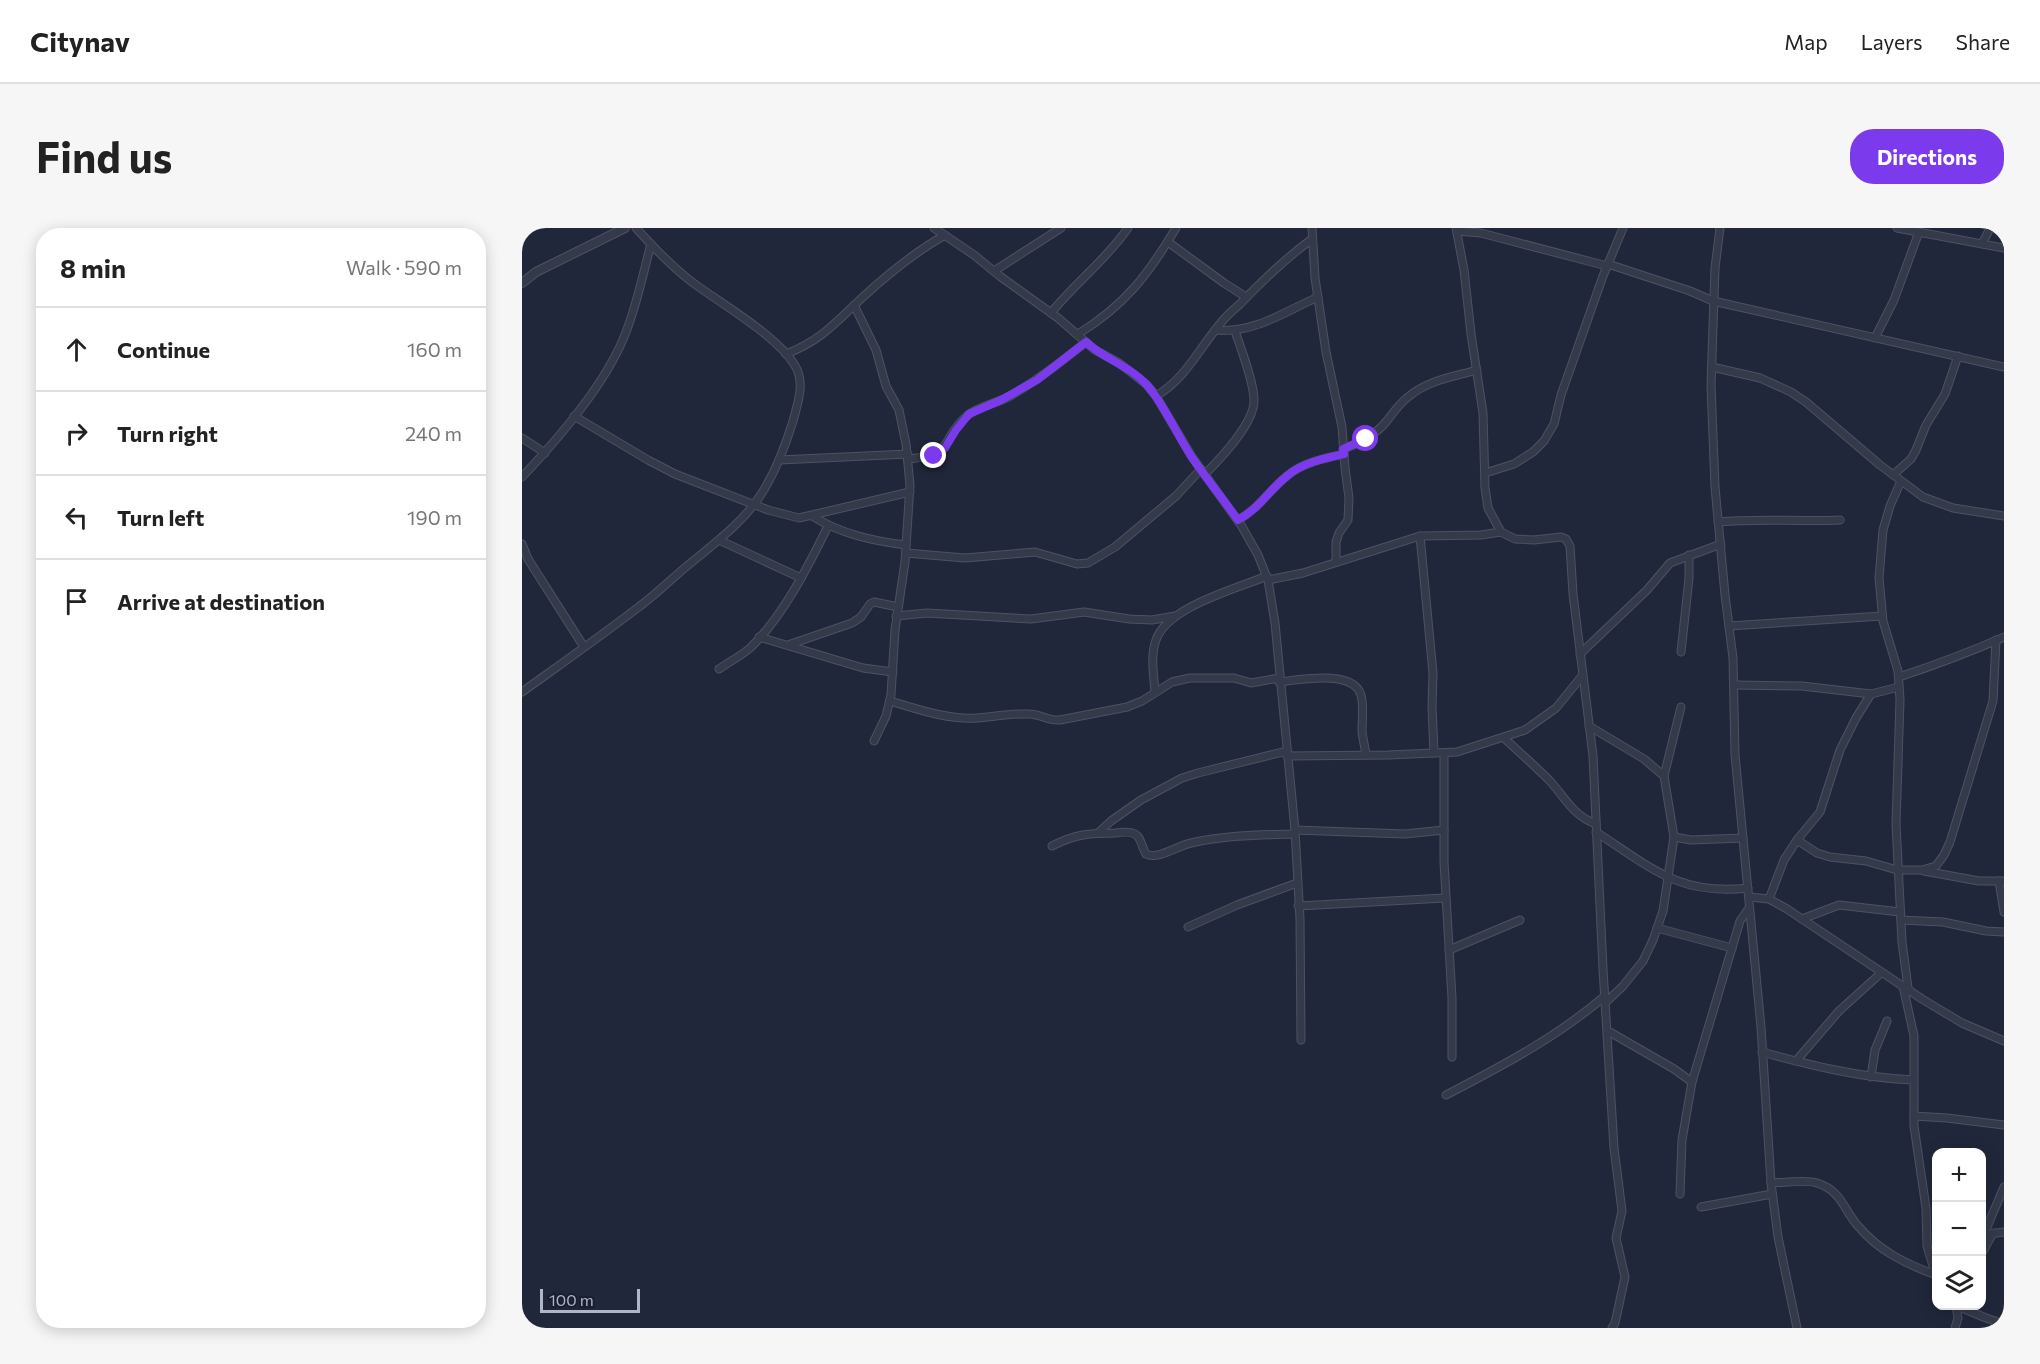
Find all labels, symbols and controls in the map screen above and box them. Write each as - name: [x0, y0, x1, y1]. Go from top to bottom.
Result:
- text: Citynav: [30, 24, 130, 58]
- text: Map: [1784, 29, 1828, 54]
- text: Layers: [1861, 29, 1923, 54]
- text: Share: [1956, 29, 2010, 54]
- button: Directions: [1850, 129, 2004, 184]
- text: Find us: [36, 130, 172, 182]
- text: 8 min: [60, 252, 126, 283]
- text: Walk · 590 m: [346, 255, 462, 279]
- icon: ahead: [60, 333, 93, 366]
- text: Continue: [117, 336, 210, 363]
- text: 160 m: [407, 337, 462, 361]
- icon: right: [60, 417, 93, 450]
- text: Turn right: [117, 420, 218, 447]
- text: 240 m: [405, 421, 462, 445]
- route start: [1352, 425, 1378, 451]
- route end: [920, 442, 946, 468]
- icon: left: [60, 501, 93, 534]
- text: Turn left: [117, 504, 204, 531]
- text: 190 m: [407, 505, 462, 529]
- icon: arrive: [60, 585, 93, 618]
- text: Arrive at destination: [117, 588, 325, 615]
- map controls: [1932, 1148, 1986, 1310]
- button: +: [1932, 1148, 1986, 1202]
- button: −: [1932, 1202, 1986, 1256]
- button: layers: [1932, 1256, 1986, 1310]
- scale bar: [540, 1286, 640, 1314]
- text: 100 m: [549, 1290, 594, 1309]

